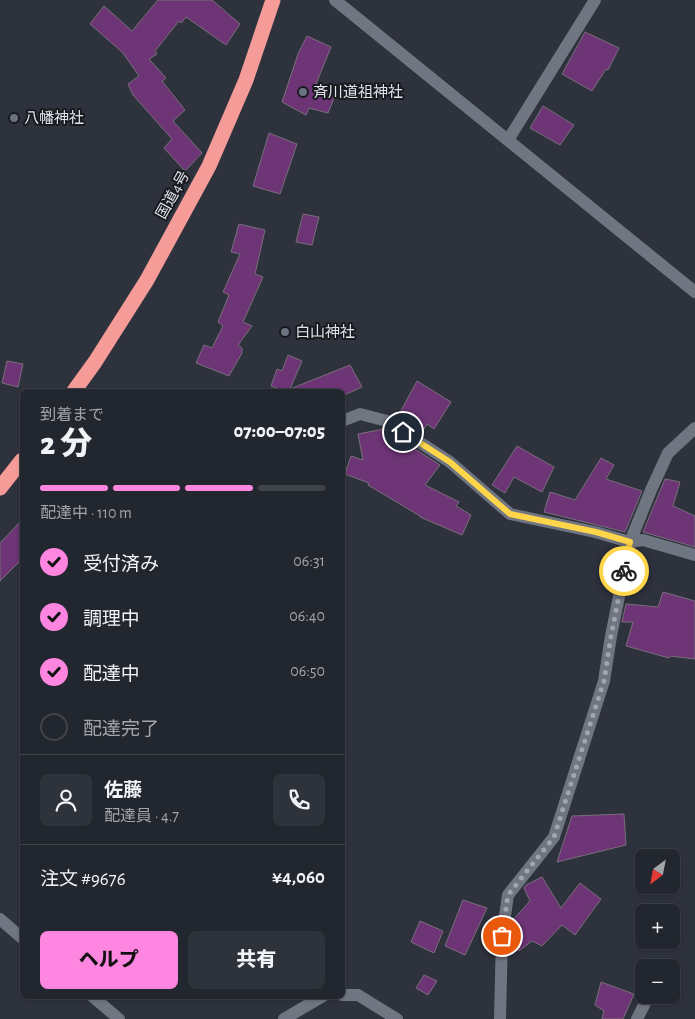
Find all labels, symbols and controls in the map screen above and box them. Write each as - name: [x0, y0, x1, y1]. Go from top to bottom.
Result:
- place label: 斉川道祖神社: [313, 84, 403, 100]
- marker: 斉川道祖神社: [297, 86, 309, 98]
- place label: 八幡神社: [24, 110, 84, 126]
- marker: 八幡神社: [8, 112, 20, 124]
- street label: 国道4号: [153, 168, 192, 221]
- place label: 白山神社: [295, 324, 355, 340]
- marker: 白山神社: [279, 326, 291, 338]
- text: 到着まで: [40, 407, 104, 423]
- pin: [382, 411, 424, 453]
- icon: home: [389, 418, 417, 446]
- text: 07:00–07:05: [233, 422, 325, 441]
- text: 2 分: [40, 428, 92, 460]
- text: 配達中 · 110 m: [40, 505, 132, 521]
- courier: [599, 546, 649, 596]
- icon: check: [40, 548, 68, 576]
- text: 06:31: [293, 553, 325, 569]
- text: 受付済み: [83, 555, 159, 574]
- icon: bike: [610, 557, 638, 585]
- icon: check: [40, 603, 68, 631]
- text: 06:40: [289, 608, 325, 624]
- text: 調理中: [83, 610, 140, 629]
- icon: check: [40, 658, 68, 686]
- text: 06:50: [290, 663, 325, 679]
- text: 配達中: [83, 665, 140, 684]
- text: 配達完了: [83, 720, 159, 739]
- button: person: [40, 774, 92, 826]
- button: phone: [273, 774, 325, 826]
- text: 佐藤: [104, 781, 142, 800]
- text: 配達員 · 4.7: [104, 808, 179, 824]
- north arrow: [635, 849, 680, 894]
- map controls: [635, 849, 680, 1004]
- text: ¥4,060: [272, 868, 325, 887]
- text: 注文 #9676: [40, 870, 126, 889]
- button: +: [635, 904, 680, 949]
- pin: [481, 915, 523, 957]
- icon: bag: [488, 922, 516, 950]
- button: ヘルプ: [40, 931, 178, 989]
- button: 共有: [188, 931, 325, 989]
- button: −: [635, 959, 680, 1004]

